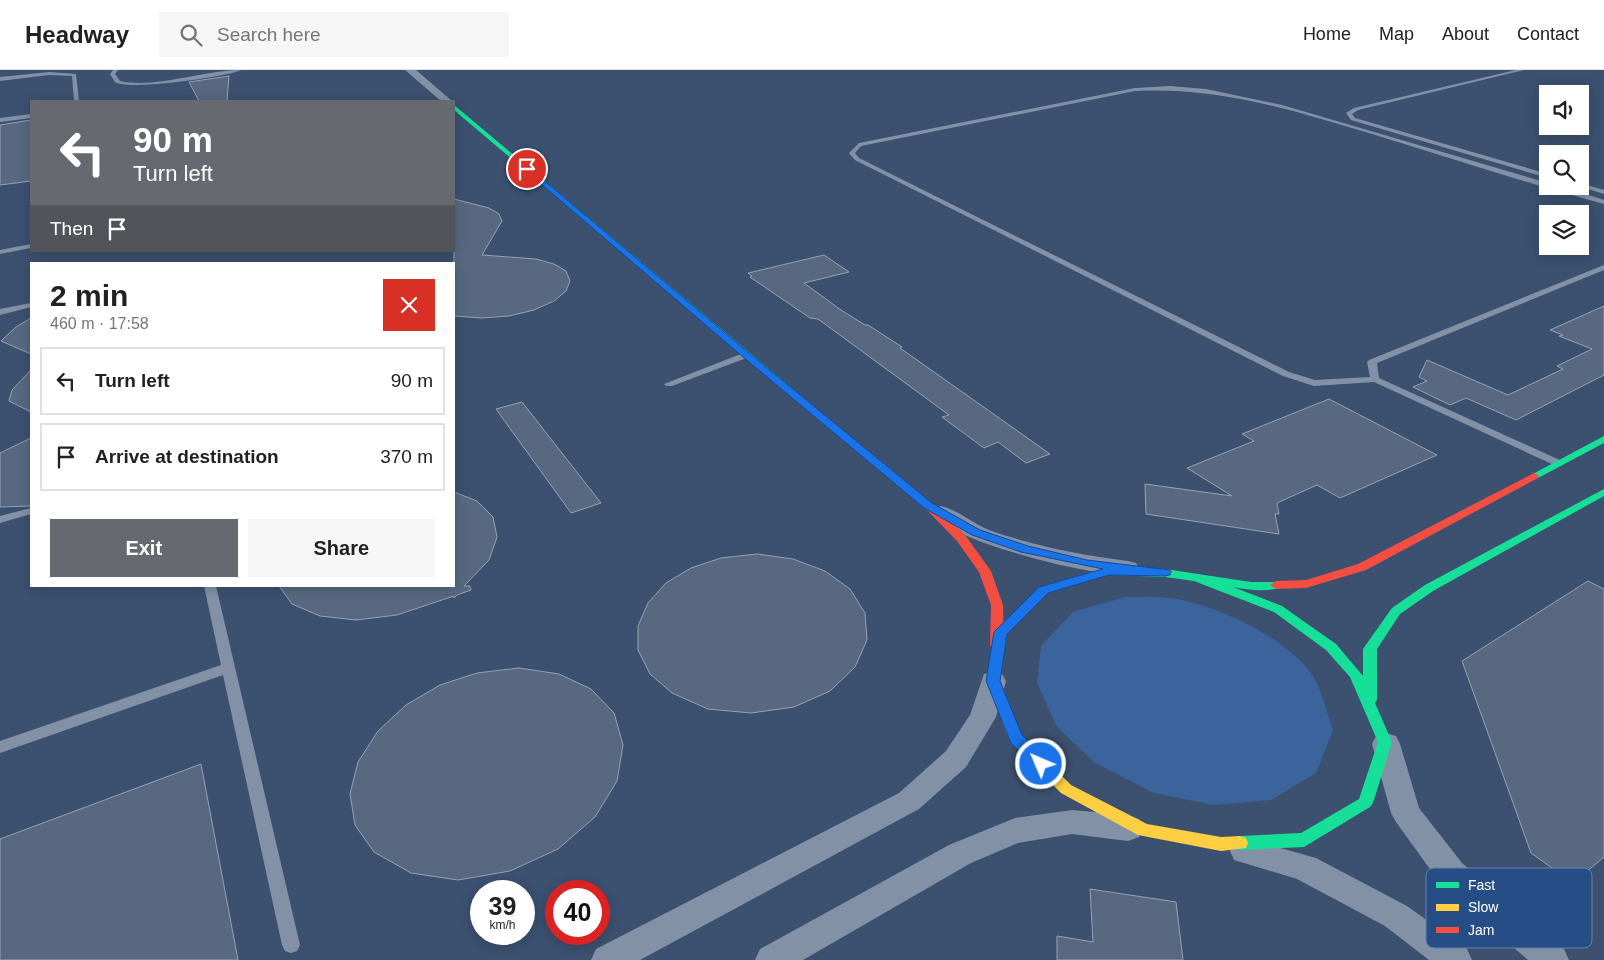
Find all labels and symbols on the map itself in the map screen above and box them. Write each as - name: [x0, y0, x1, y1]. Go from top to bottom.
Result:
- pin: [506, 148, 548, 190]
- position arrow: [1014, 737, 1066, 789]
- legend: [1426, 868, 1592, 948]
- text: Fast: [1468, 877, 1495, 893]
- speed limit sign: 40: [545, 880, 610, 945]
- text: Slow: [1468, 899, 1499, 915]
- text: Jam: [1468, 922, 1494, 938]

